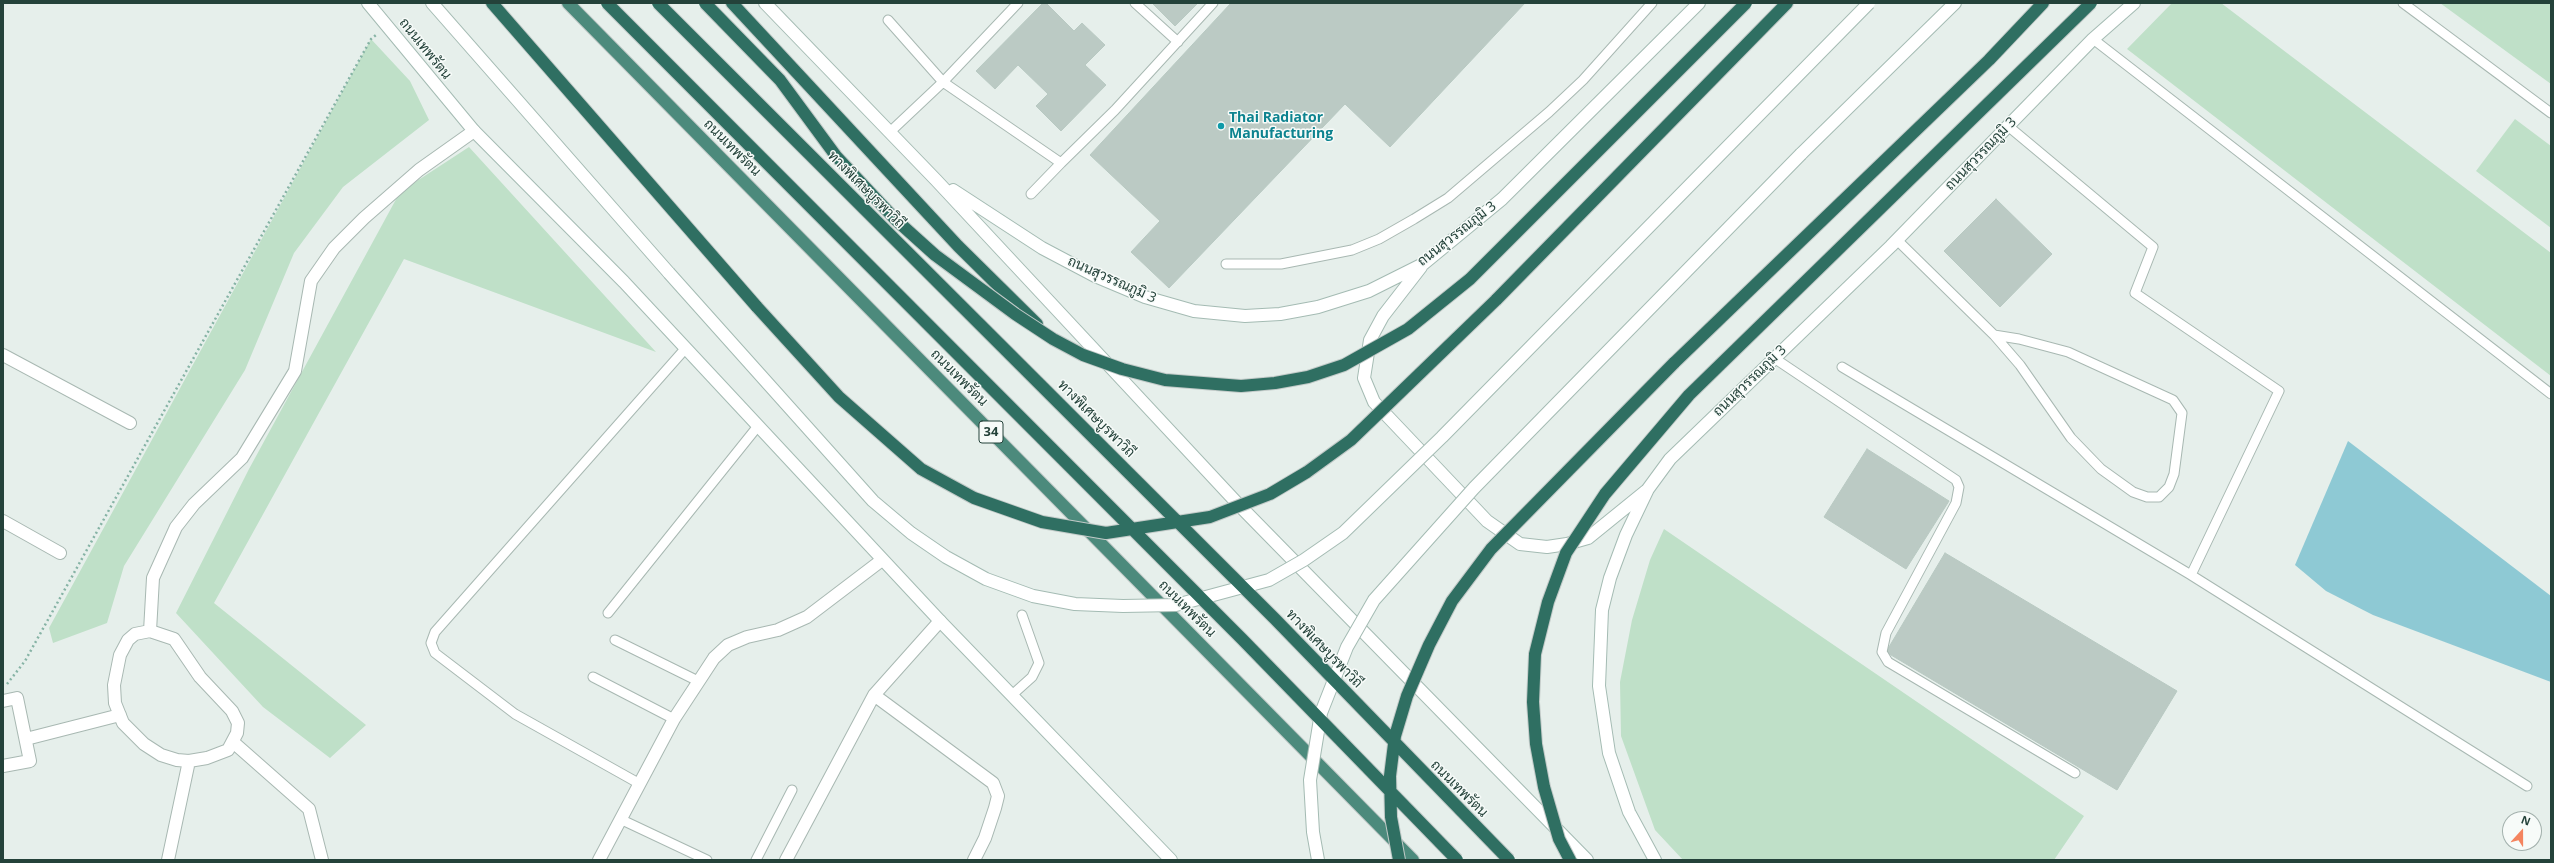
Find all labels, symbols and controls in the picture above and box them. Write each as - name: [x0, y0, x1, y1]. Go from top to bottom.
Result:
- street label: ถนนเทพรัตน: [395, 15, 455, 83]
- place label: Thai Radiator Manufacturing: [1229, 110, 1333, 142]
- street label: ถนนสุวรรณภูมิ 3: [1942, 114, 2020, 194]
- street label: ถนนเทพรัตน: [700, 116, 764, 180]
- marker: Thai Radiator Manufacturing: [1216, 121, 1226, 131]
- street label: ทางพิเศษบูรพาวิถี: [824, 148, 908, 232]
- street label: ถนนสุวรรณภูมิ 3: [1414, 198, 1500, 270]
- street label: ถนนสุวรรณภูมิ 3: [1065, 253, 1159, 307]
- street label: ถนนสุวรรณภูมิ 3: [1710, 342, 1790, 420]
- street label: ถนนเทพรัตน: [927, 346, 991, 410]
- street label: ทางพิเศษบูรพาวิถี: [1054, 377, 1138, 461]
- road number: 34: [979, 421, 1003, 443]
- street label: ถนนเทพรัตน: [1155, 577, 1219, 641]
- street label: ทางพิเศษบูรพาวิถี: [1282, 606, 1366, 692]
- street label: ถนนเทพรัตน: [1427, 757, 1491, 821]
- north arrow: [2502, 811, 2542, 851]
- text: N: [2519, 812, 2533, 829]

